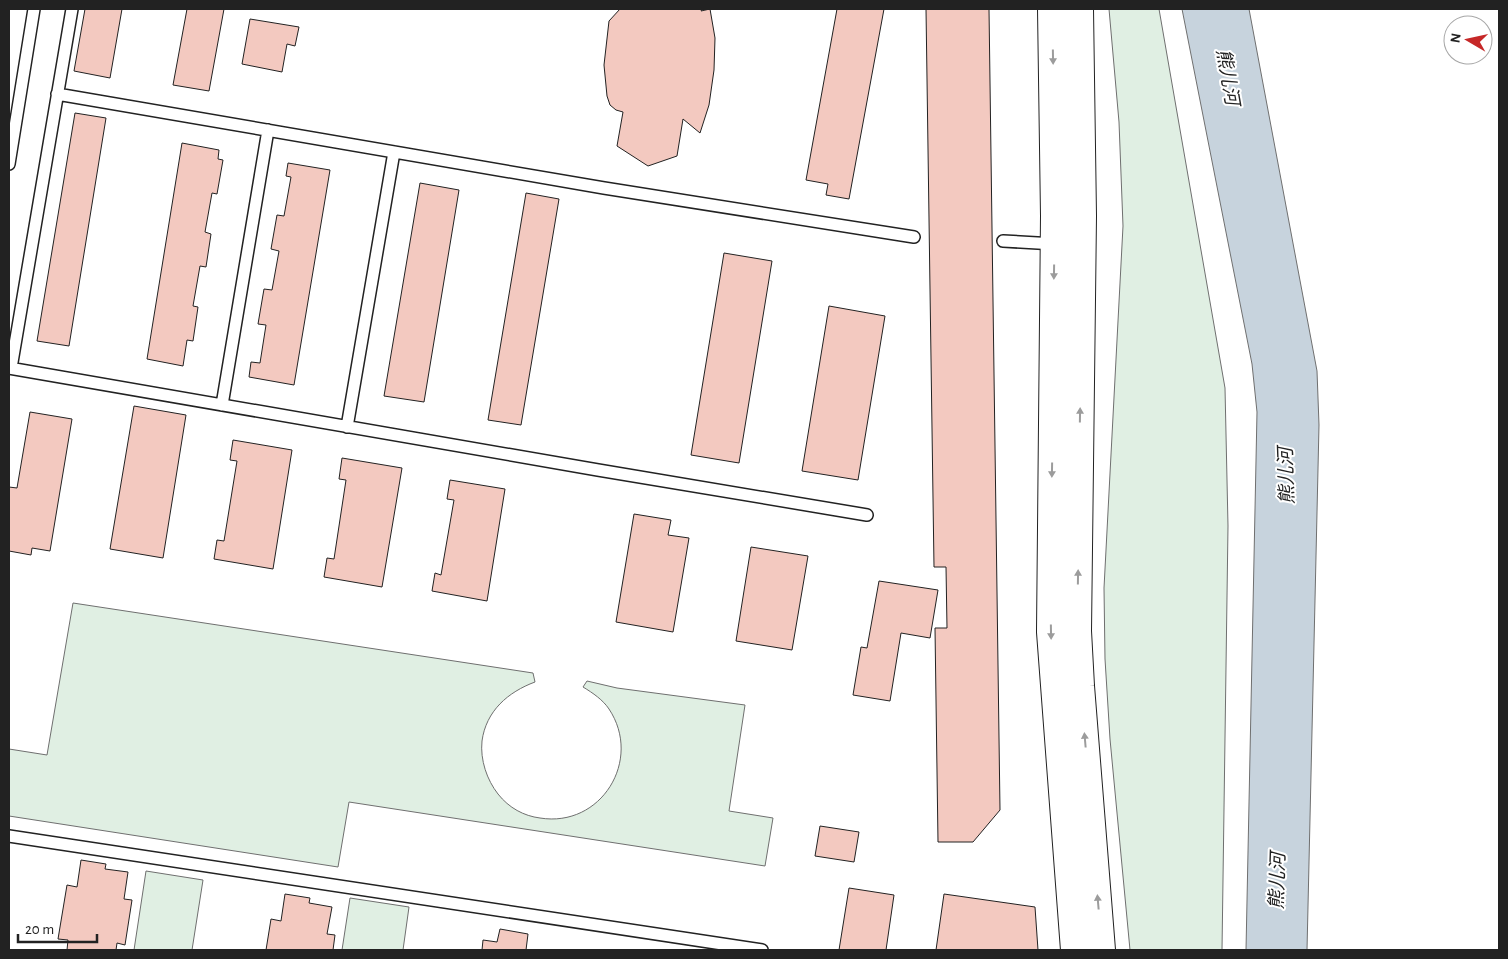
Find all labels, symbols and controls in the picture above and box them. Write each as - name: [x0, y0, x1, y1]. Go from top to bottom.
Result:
- north arrow: [1443, 15, 1493, 65]
- text: N: [1448, 32, 1464, 44]
- water label: 熊儿河: [1213, 47, 1244, 111]
- one-way arrow: [1049, 50, 1057, 66]
- one-way arrow: [1050, 265, 1058, 281]
- one-way arrow: [1076, 407, 1084, 423]
- water label: 熊儿河: [1274, 443, 1297, 505]
- one-way arrow: [1048, 462, 1056, 478]
- one-way arrow: [1074, 569, 1082, 585]
- one-way arrow: [1047, 625, 1055, 641]
- one-way arrow: [1080, 731, 1088, 747]
- water label: 熊儿河: [1266, 848, 1289, 910]
- one-way arrow: [1093, 893, 1101, 909]
- scale bar: [18, 912, 96, 944]
- text: 20 m: [25, 922, 54, 937]

